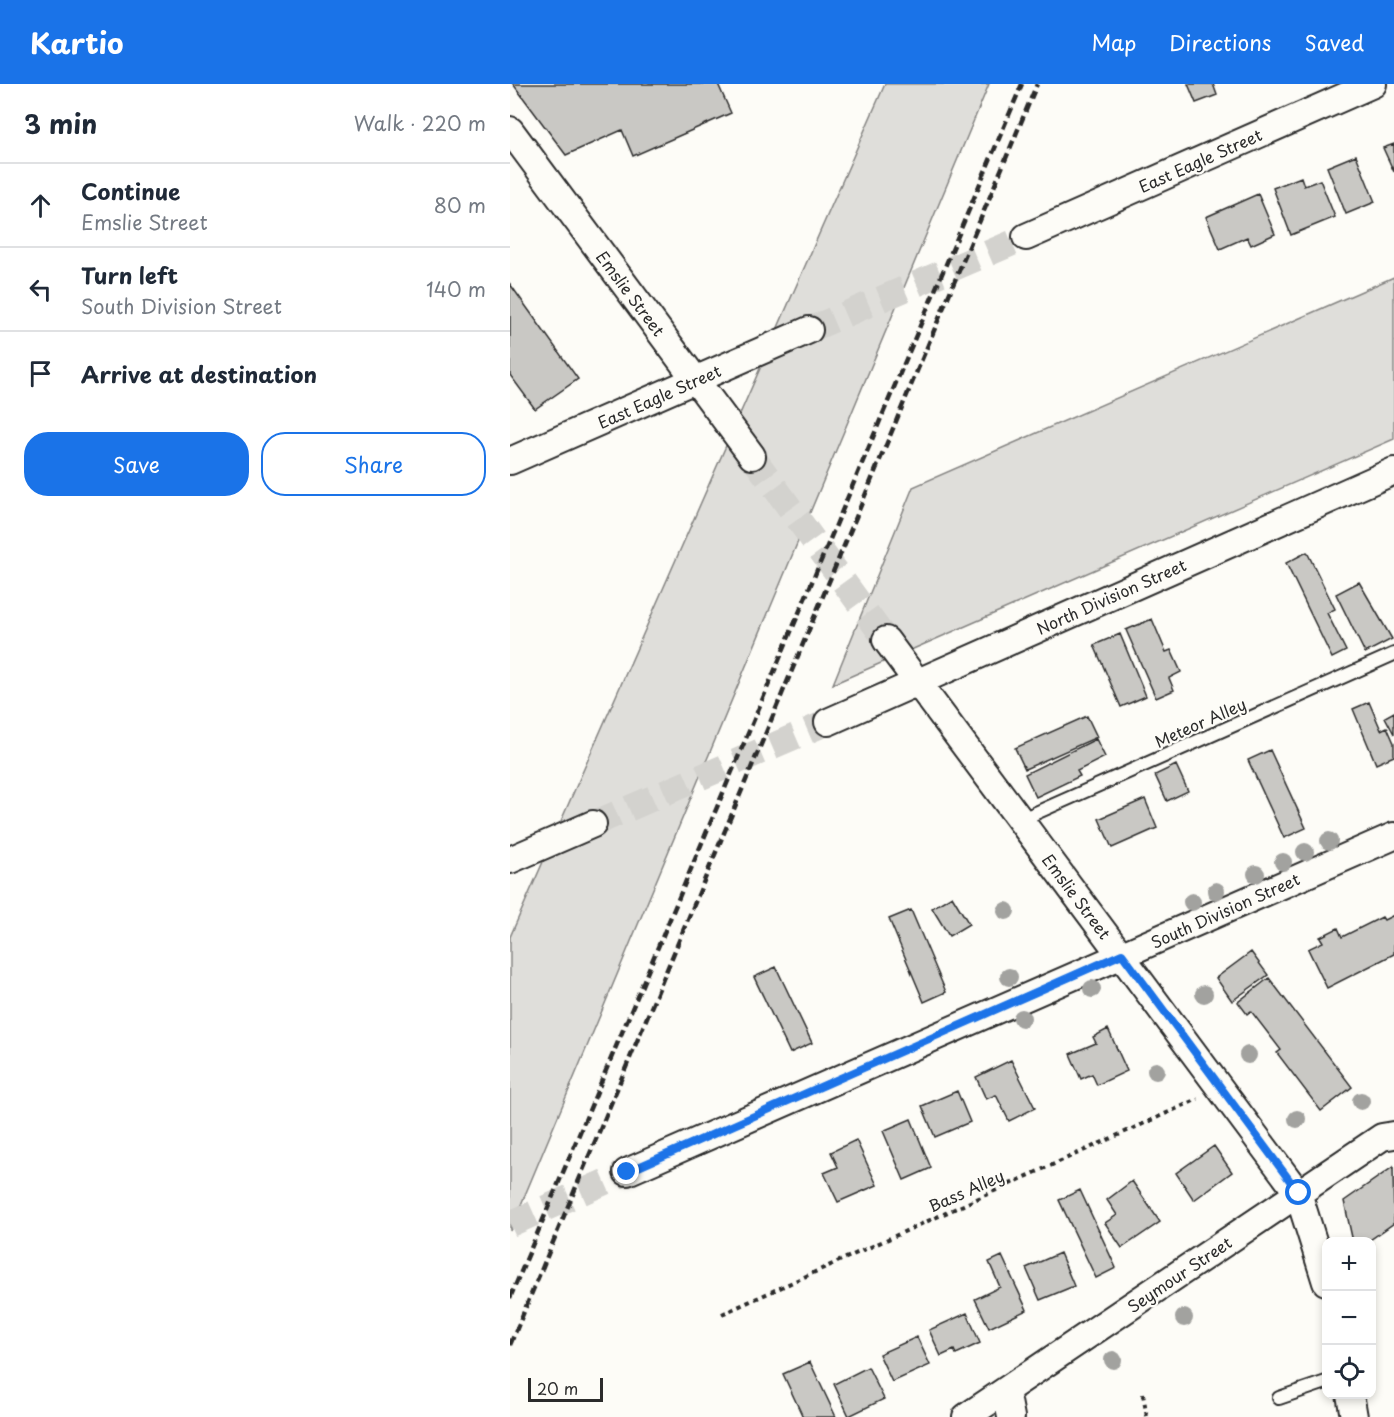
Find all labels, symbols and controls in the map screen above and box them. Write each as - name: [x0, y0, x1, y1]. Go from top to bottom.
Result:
- text: Kartio: [30, 21, 124, 64]
- text: Map: [1091, 26, 1136, 58]
- text: Directions: [1169, 26, 1271, 58]
- text: Saved: [1304, 26, 1364, 58]
- text: 3 min: [24, 104, 97, 143]
- text: Walk · 220 m: [354, 108, 486, 138]
- street label: East Eagle Street: [1135, 122, 1266, 198]
- text: Continue: [81, 174, 180, 207]
- icon: ahead: [24, 189, 57, 222]
- text: 80 m: [434, 190, 486, 220]
- text: Emslie Street: [81, 207, 208, 237]
- street label: Emslie Street: [591, 245, 671, 341]
- text: Turn left: [81, 258, 178, 291]
- icon: left: [24, 273, 57, 306]
- text: 140 m: [426, 274, 486, 304]
- text: South Division Street: [81, 291, 282, 321]
- icon: arrive: [24, 357, 57, 390]
- text: Arrive at destination: [81, 357, 317, 390]
- street label: East Eagle Street: [594, 358, 725, 434]
- button: Save: [24, 432, 249, 496]
- button: Share: [261, 432, 486, 496]
- street label: North Division Street: [1032, 552, 1190, 640]
- street label: Meteor Alley: [1150, 691, 1250, 753]
- street label: Emslie Street: [1037, 848, 1117, 944]
- street label: South Division Street: [1147, 866, 1304, 954]
- route end: [613, 1158, 639, 1184]
- street label: Bass Alley: [924, 1163, 1008, 1217]
- route start: [1285, 1179, 1311, 1205]
- street label: Seymour Street: [1122, 1230, 1236, 1318]
- map controls: [1322, 1237, 1376, 1399]
- button: +: [1322, 1237, 1376, 1291]
- button: −: [1322, 1291, 1376, 1345]
- button: locate: [1322, 1345, 1376, 1399]
- scale bar: [528, 1375, 603, 1402]
- text: 20 m: [537, 1376, 578, 1400]

